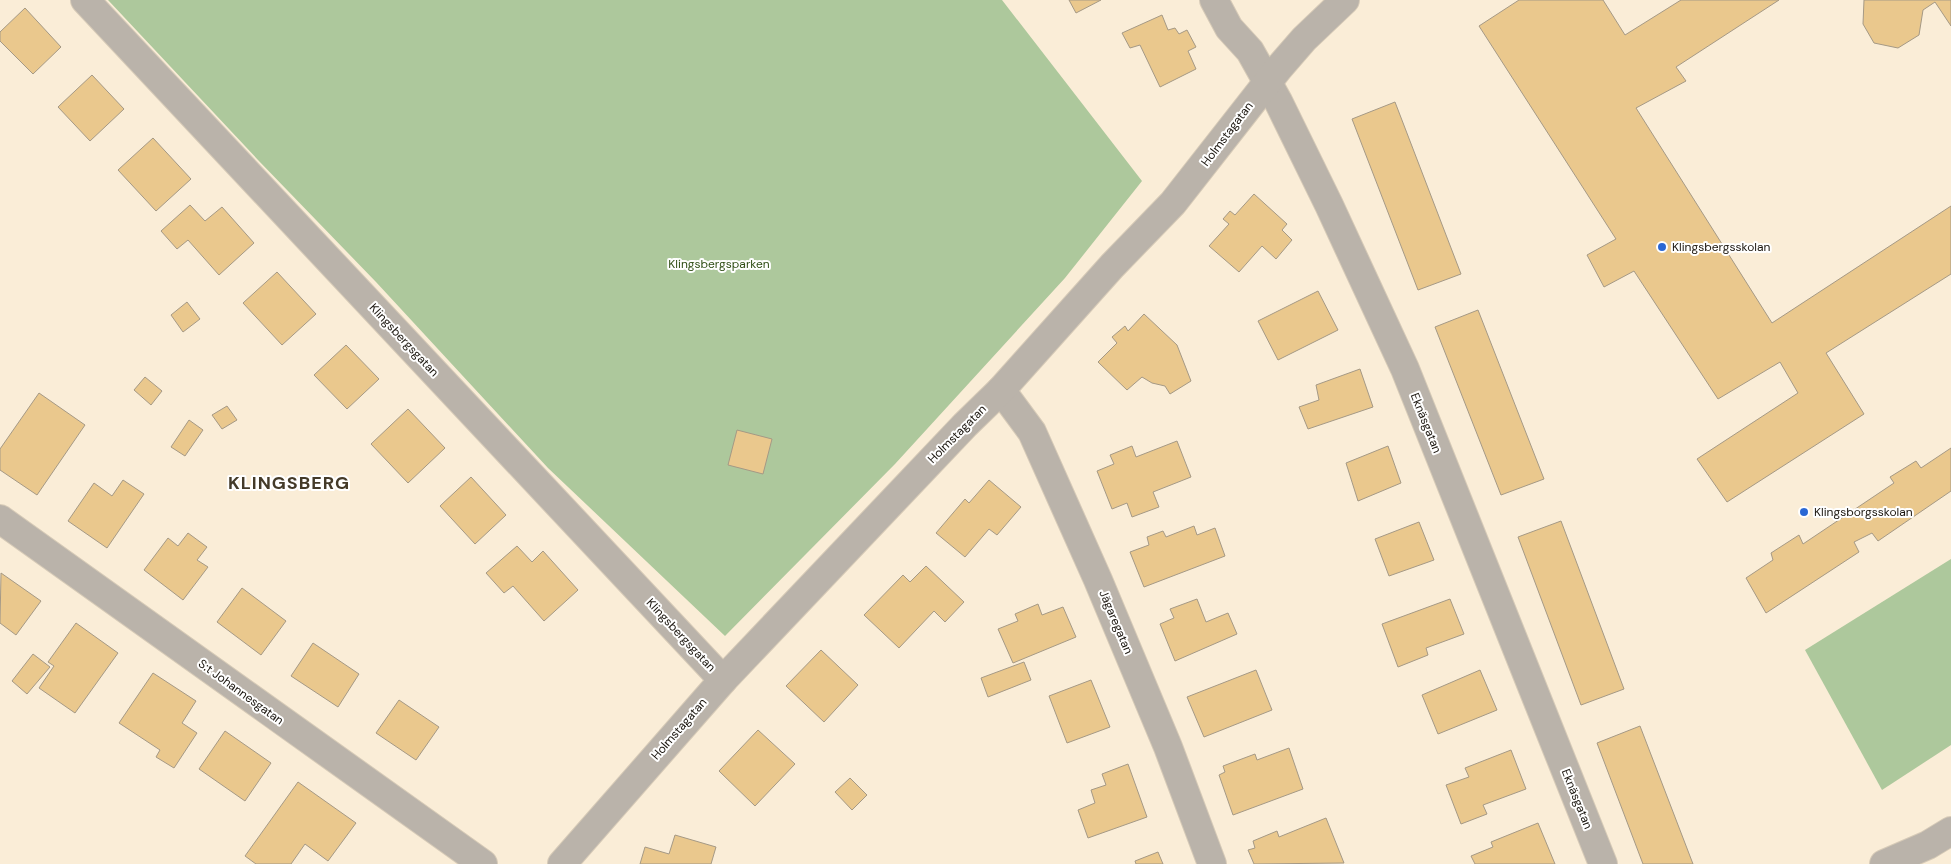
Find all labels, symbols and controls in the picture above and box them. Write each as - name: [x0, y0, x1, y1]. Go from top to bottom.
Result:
- street label: Holmstagatan: [1197, 98, 1257, 169]
- place label: Klingsbergsskolan: [1672, 239, 1770, 255]
- marker: Klingsbergsskolan: [1656, 241, 1668, 253]
- park label: Klingsbergsparken: [668, 256, 770, 272]
- street label: Klingsbergsgatan: [366, 300, 442, 380]
- street label: Eknäsgatan: [1407, 391, 1445, 456]
- street label: Holmstagatan: [924, 401, 990, 467]
- district label: KLINGSBERG: [228, 471, 350, 495]
- place label: Klingsborgsskolan: [1814, 504, 1913, 520]
- marker: Klingsborgsskolan: [1798, 506, 1810, 518]
- street label: Jägaregatan: [1095, 588, 1137, 656]
- street label: Klingsbergsgatan: [643, 595, 719, 675]
- street label: S:t Johannesgatan: [195, 656, 287, 728]
- street label: Holmstagatan: [648, 695, 710, 763]
- street label: Eknäsgatan: [1558, 767, 1596, 832]

